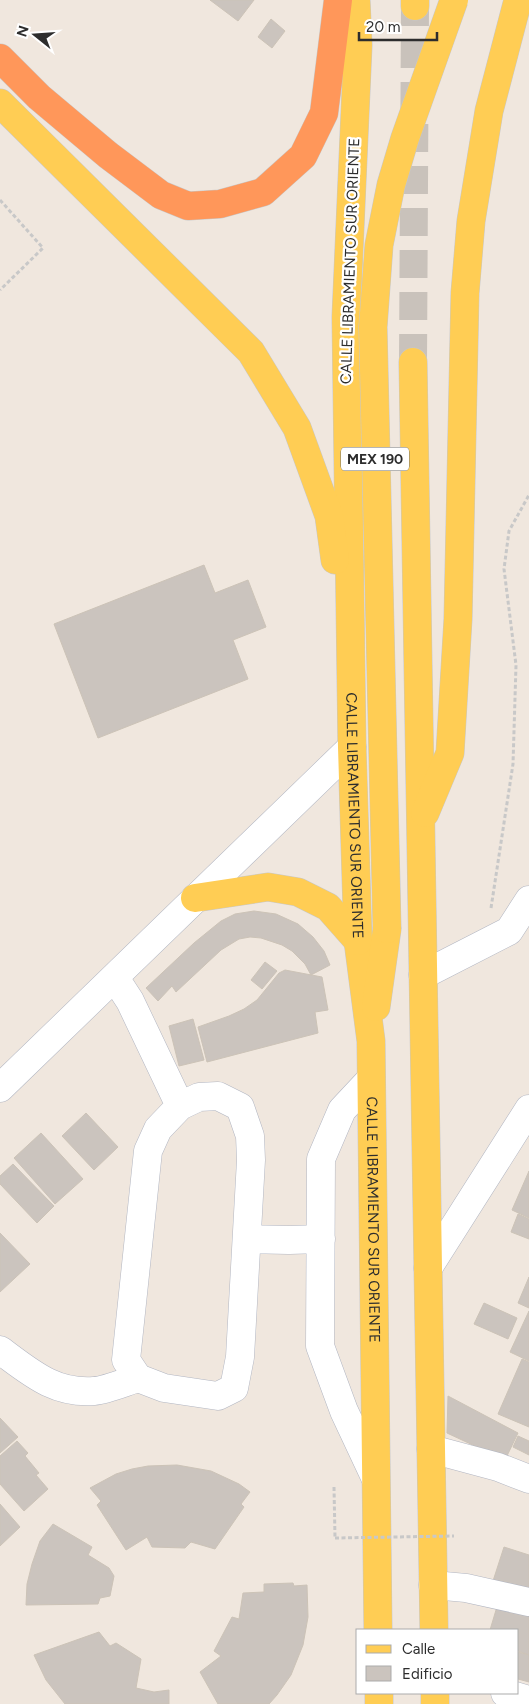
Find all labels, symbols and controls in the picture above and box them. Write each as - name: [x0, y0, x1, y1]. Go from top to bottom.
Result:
- north arrow: [10, 10, 60, 60]
- scale bar: [359, 10, 436, 42]
- text: 20 m: [366, 18, 400, 36]
- text: N: [13, 24, 33, 39]
- street label: CALLE LIBRAMIENTO SUR ORIENTE: [337, 138, 363, 384]
- road number: MEX 190: [341, 448, 409, 470]
- street label: CALLE LIBRAMIENTO SUR ORIENTE: [342, 692, 367, 939]
- street label: CALLE LIBRAMIENTO SUR ORIENTE: [363, 1096, 384, 1343]
- legend: [356, 1629, 519, 1694]
- text: Calle: [402, 1640, 435, 1658]
- text: Edificio: [402, 1665, 453, 1683]

